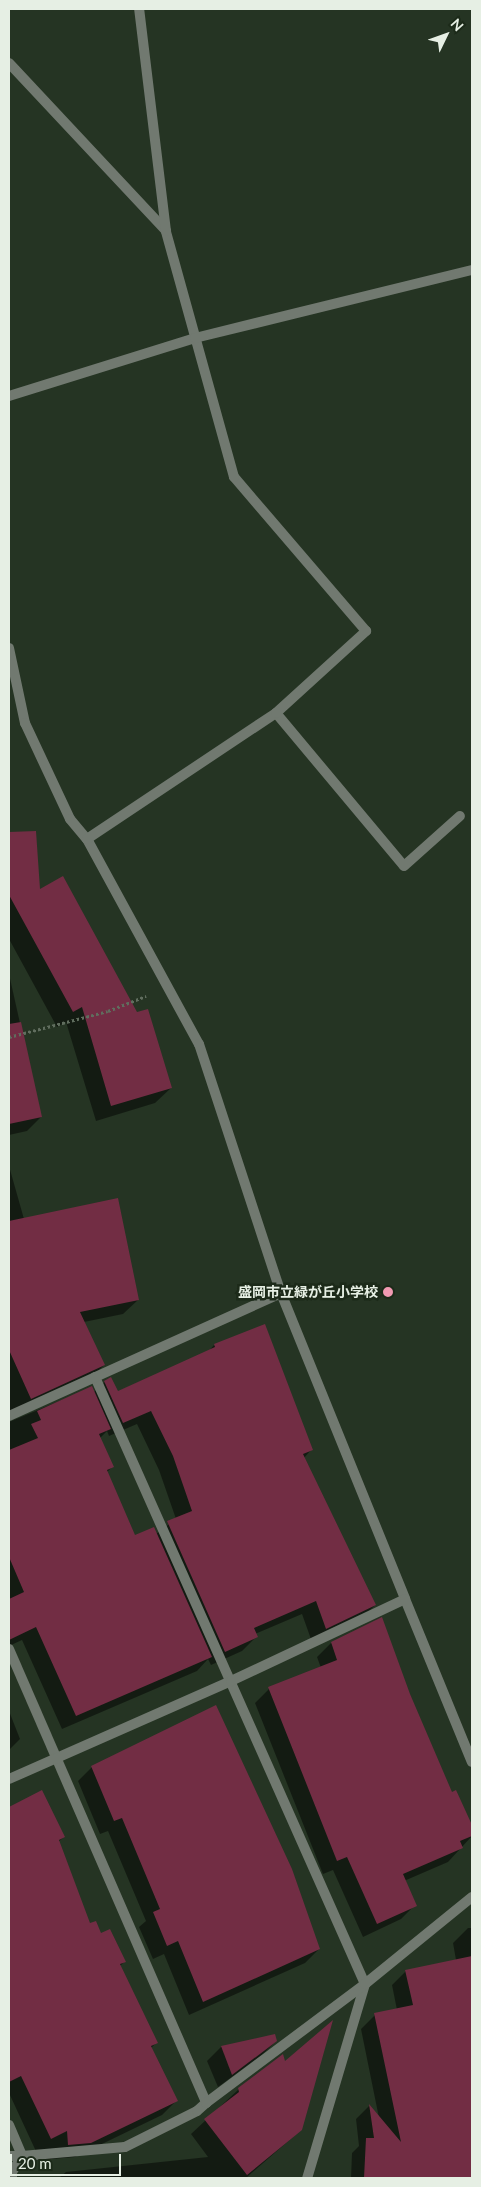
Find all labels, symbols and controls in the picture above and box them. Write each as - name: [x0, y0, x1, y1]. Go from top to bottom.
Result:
- north arrow: [421, 10, 471, 60]
- text: N: [448, 15, 467, 34]
- place label: 盛岡市立緑が丘小学校: [238, 1284, 378, 1300]
- marker: 盛岡市立緑が丘小学校: [382, 1286, 394, 1298]
- scale bar: [12, 2144, 124, 2176]
- text: 20 m: [18, 2154, 52, 2172]

